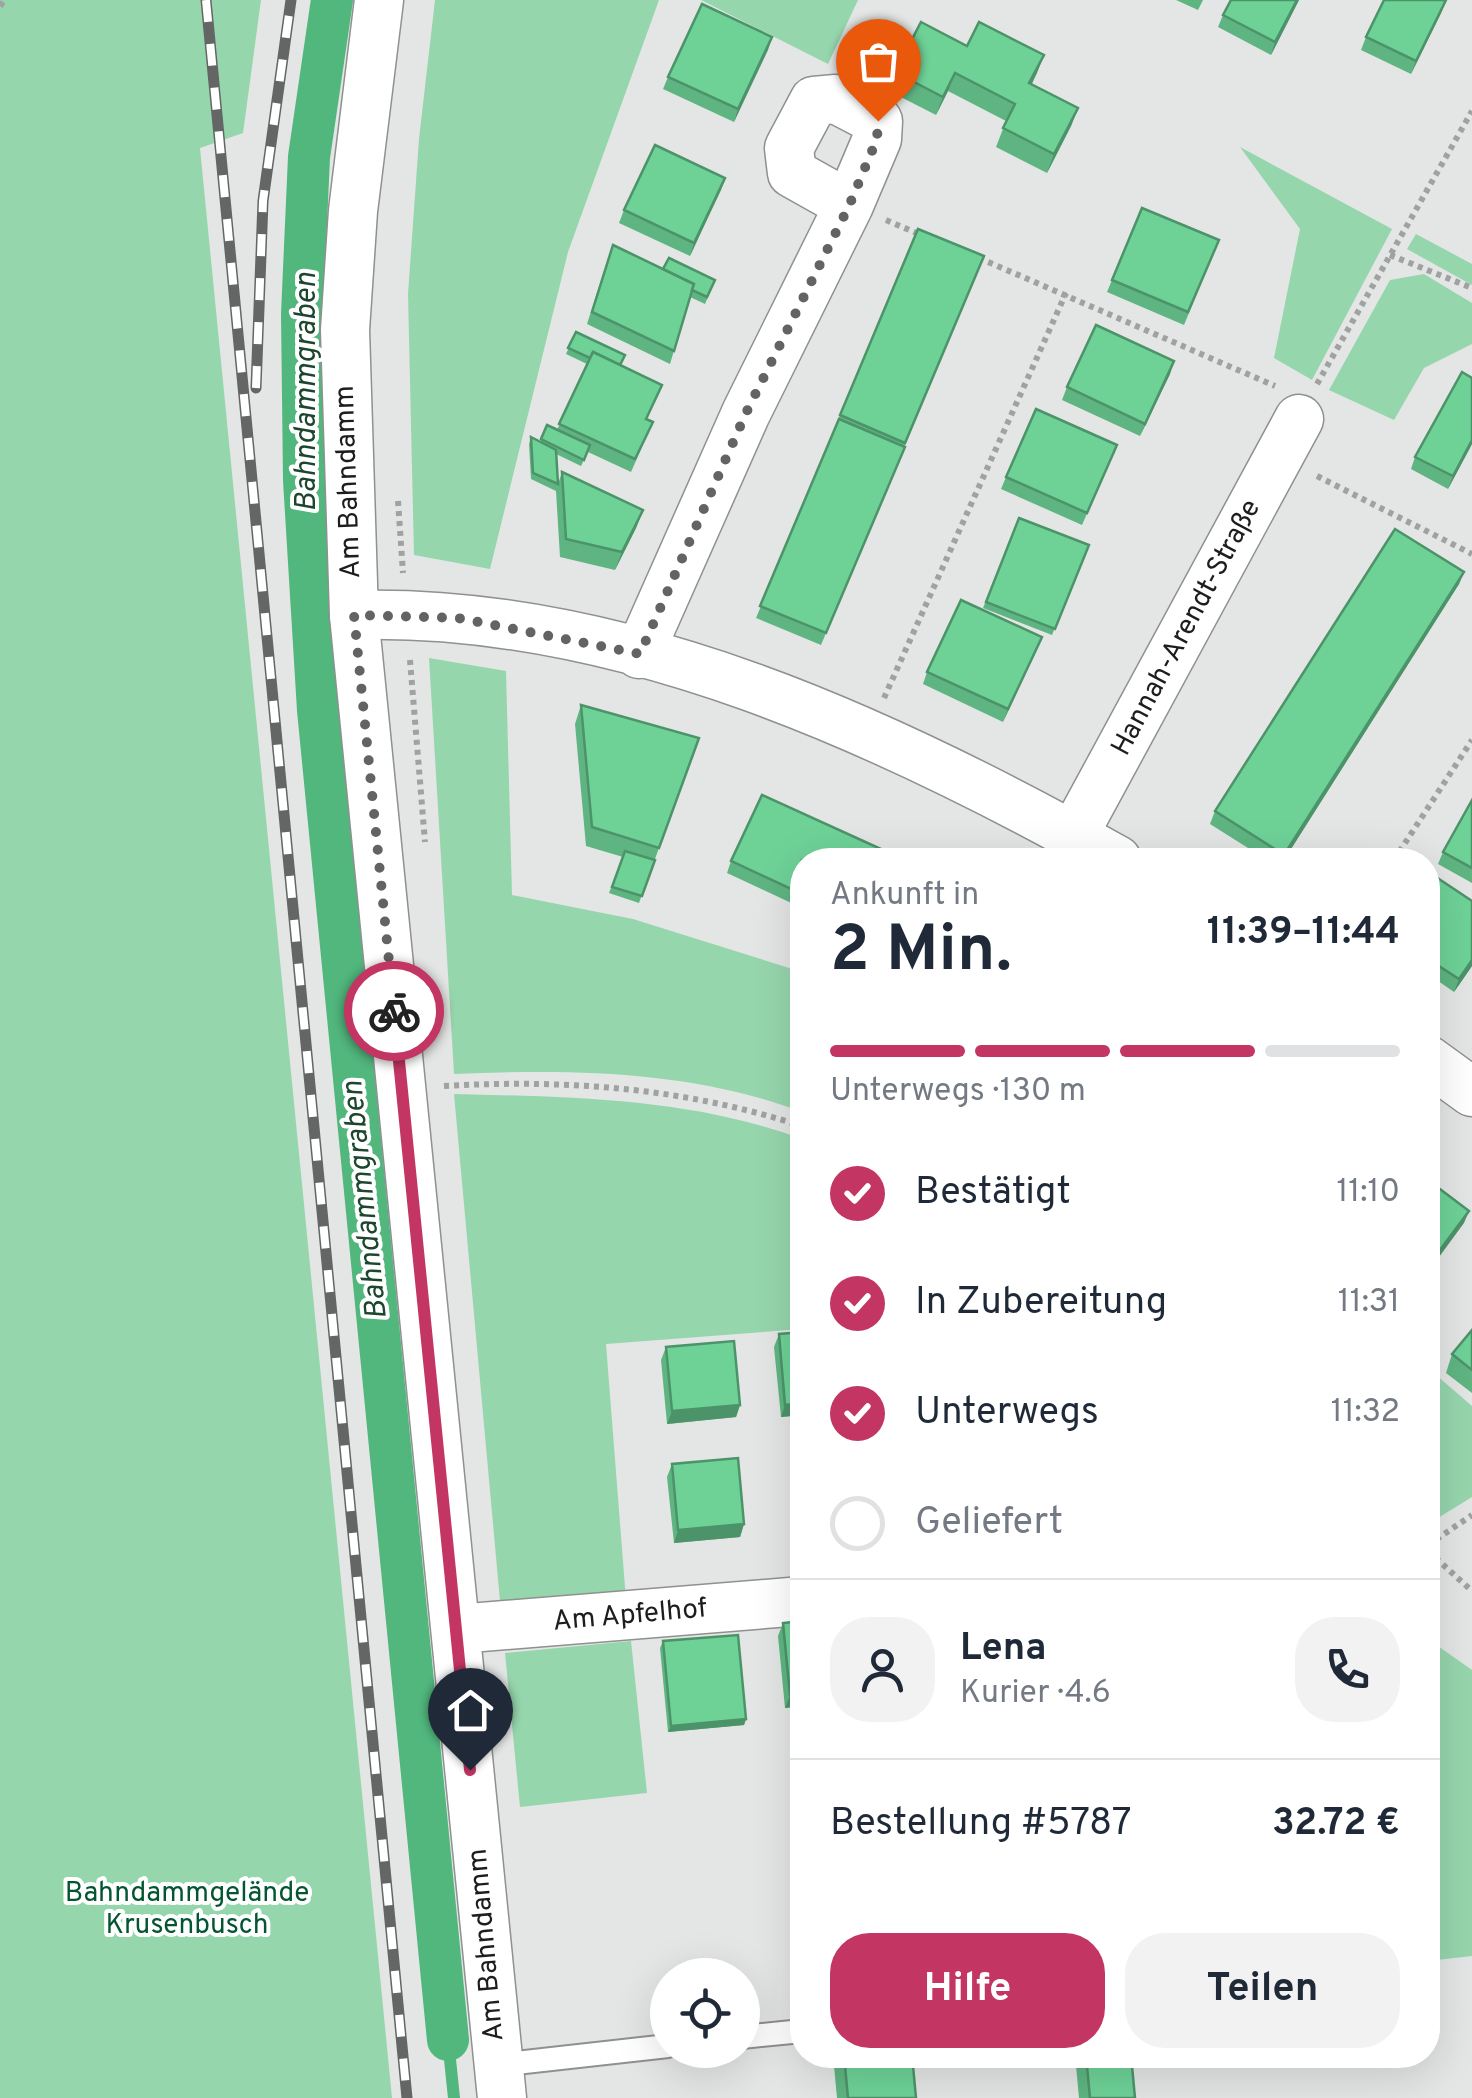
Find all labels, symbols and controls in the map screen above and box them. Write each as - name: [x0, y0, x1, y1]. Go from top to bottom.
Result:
- pin: [836, 19, 921, 122]
- icon: bag: [851, 34, 906, 89]
- water label: Bahndammgraben: [289, 272, 326, 512]
- street label: Am Bahndamm: [328, 385, 370, 579]
- street label: Hannah-Arendt-Straße: [1104, 494, 1270, 762]
- text: Ankunft in: [830, 876, 979, 916]
- text: 11:39–11:44: [1207, 909, 1400, 958]
- text: 2 Min.: [830, 912, 1012, 994]
- courier: [344, 961, 444, 1061]
- icon: bike: [367, 984, 422, 1039]
- text: Unterwegs · 130 m: [830, 1072, 1086, 1112]
- water label: Bahndammgraben: [335, 1079, 397, 1321]
- icon: check: [830, 1166, 885, 1221]
- text: Bestätigt: [915, 1169, 1071, 1218]
- text: 11:10: [1336, 1173, 1400, 1213]
- icon: check: [830, 1276, 885, 1331]
- text: In Zubereitung: [915, 1279, 1167, 1328]
- text: 11:31: [1338, 1283, 1400, 1323]
- icon: check: [830, 1386, 885, 1441]
- text: Unterwegs: [915, 1389, 1099, 1438]
- text: 11:32: [1331, 1393, 1400, 1433]
- text: Geliefert: [915, 1499, 1063, 1548]
- street label: Am Apfelhof: [551, 1591, 709, 1641]
- button: person: [830, 1617, 935, 1722]
- button: phone: [1295, 1617, 1400, 1722]
- text: Lena: [960, 1625, 1047, 1674]
- pin: [428, 1668, 513, 1771]
- text: Kurier · 4.6: [960, 1674, 1111, 1714]
- icon: home: [443, 1683, 498, 1738]
- text: Bestellung #5787: [830, 1800, 1132, 1849]
- text: 32.72 €: [1272, 1800, 1400, 1849]
- street label: Am Bahndamm: [461, 1847, 513, 2043]
- park label: Bahndammgelände Krusenbusch: [65, 1876, 309, 1944]
- button: Hilfe: [830, 1933, 1105, 2048]
- button: Teilen: [1125, 1933, 1400, 2048]
- map controls: [650, 1958, 760, 2068]
- button: locate: [650, 1958, 760, 2068]

